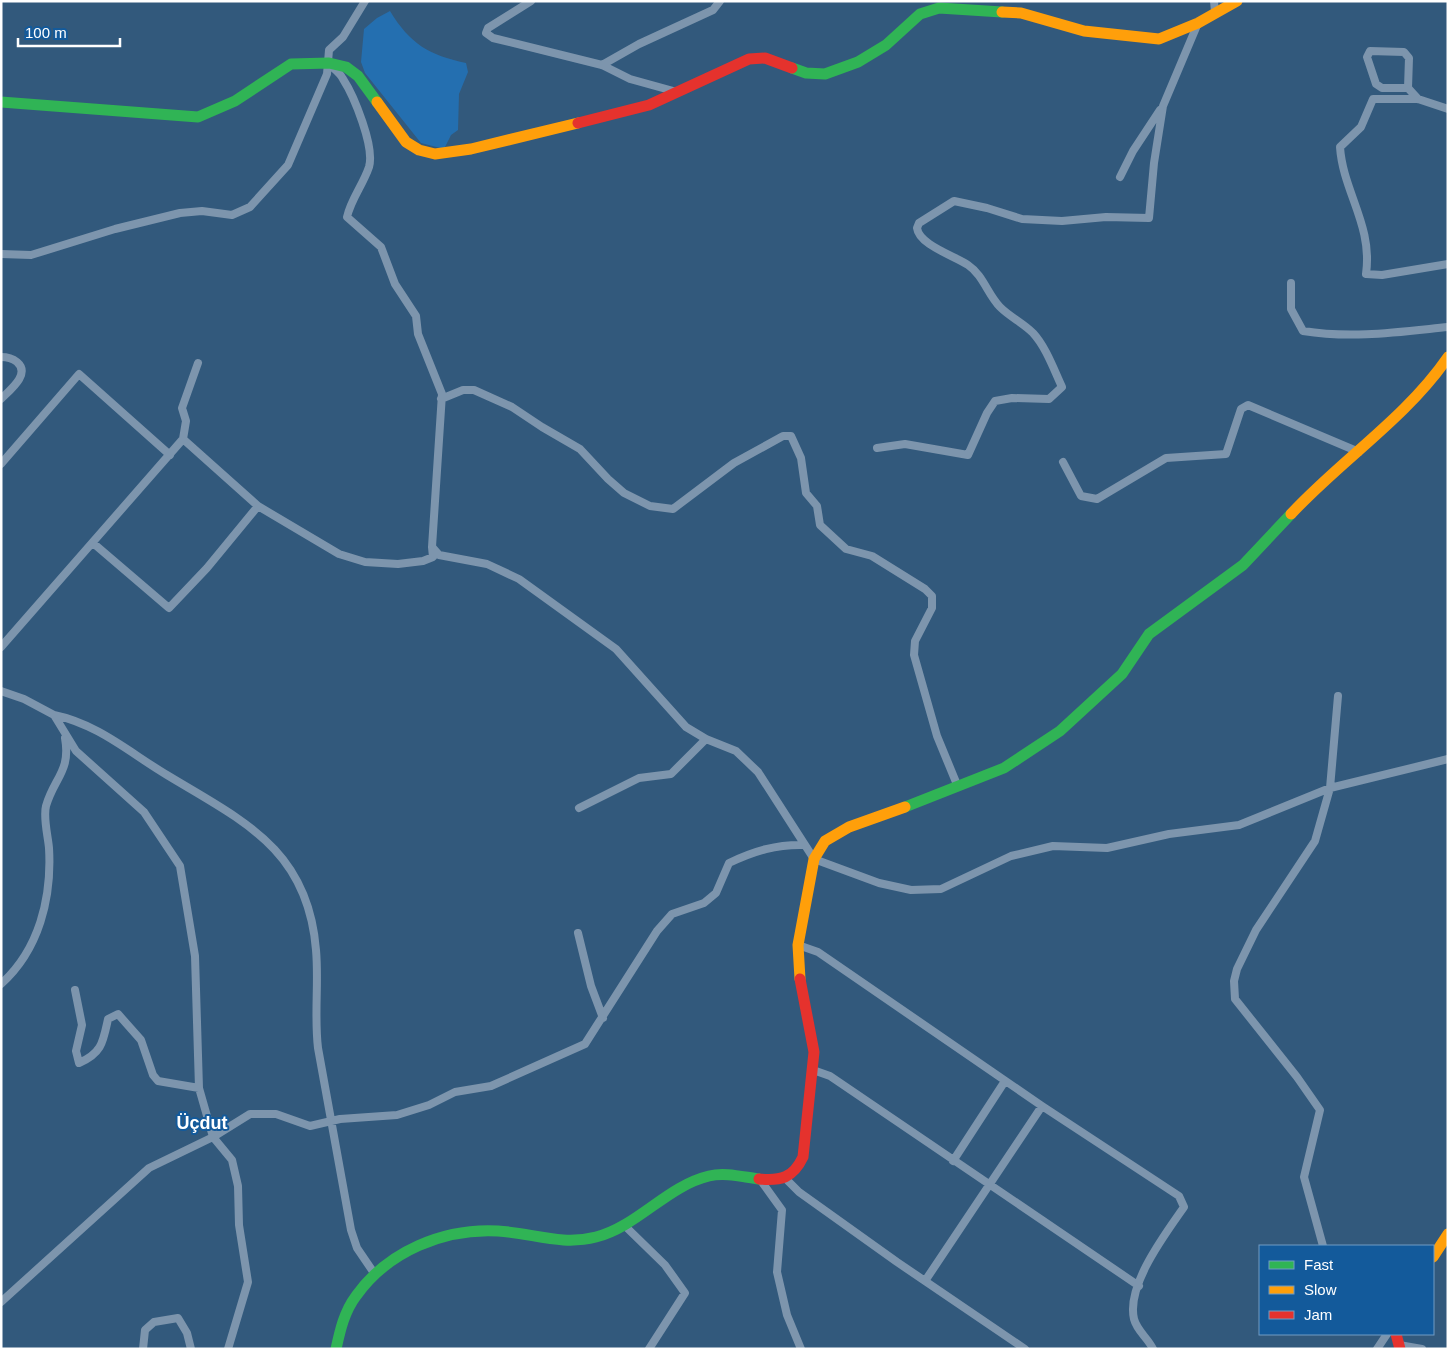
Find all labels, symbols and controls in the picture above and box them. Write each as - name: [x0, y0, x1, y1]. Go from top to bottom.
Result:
- scale bar: [18, 15, 120, 47]
- text: 100 m: [25, 24, 67, 41]
- district label: Üçdut: [177, 1113, 228, 1133]
- legend: [1259, 1245, 1434, 1335]
- text: Fast: [1304, 1256, 1334, 1273]
- text: Slow: [1304, 1281, 1337, 1298]
- text: Jam: [1304, 1306, 1332, 1323]

